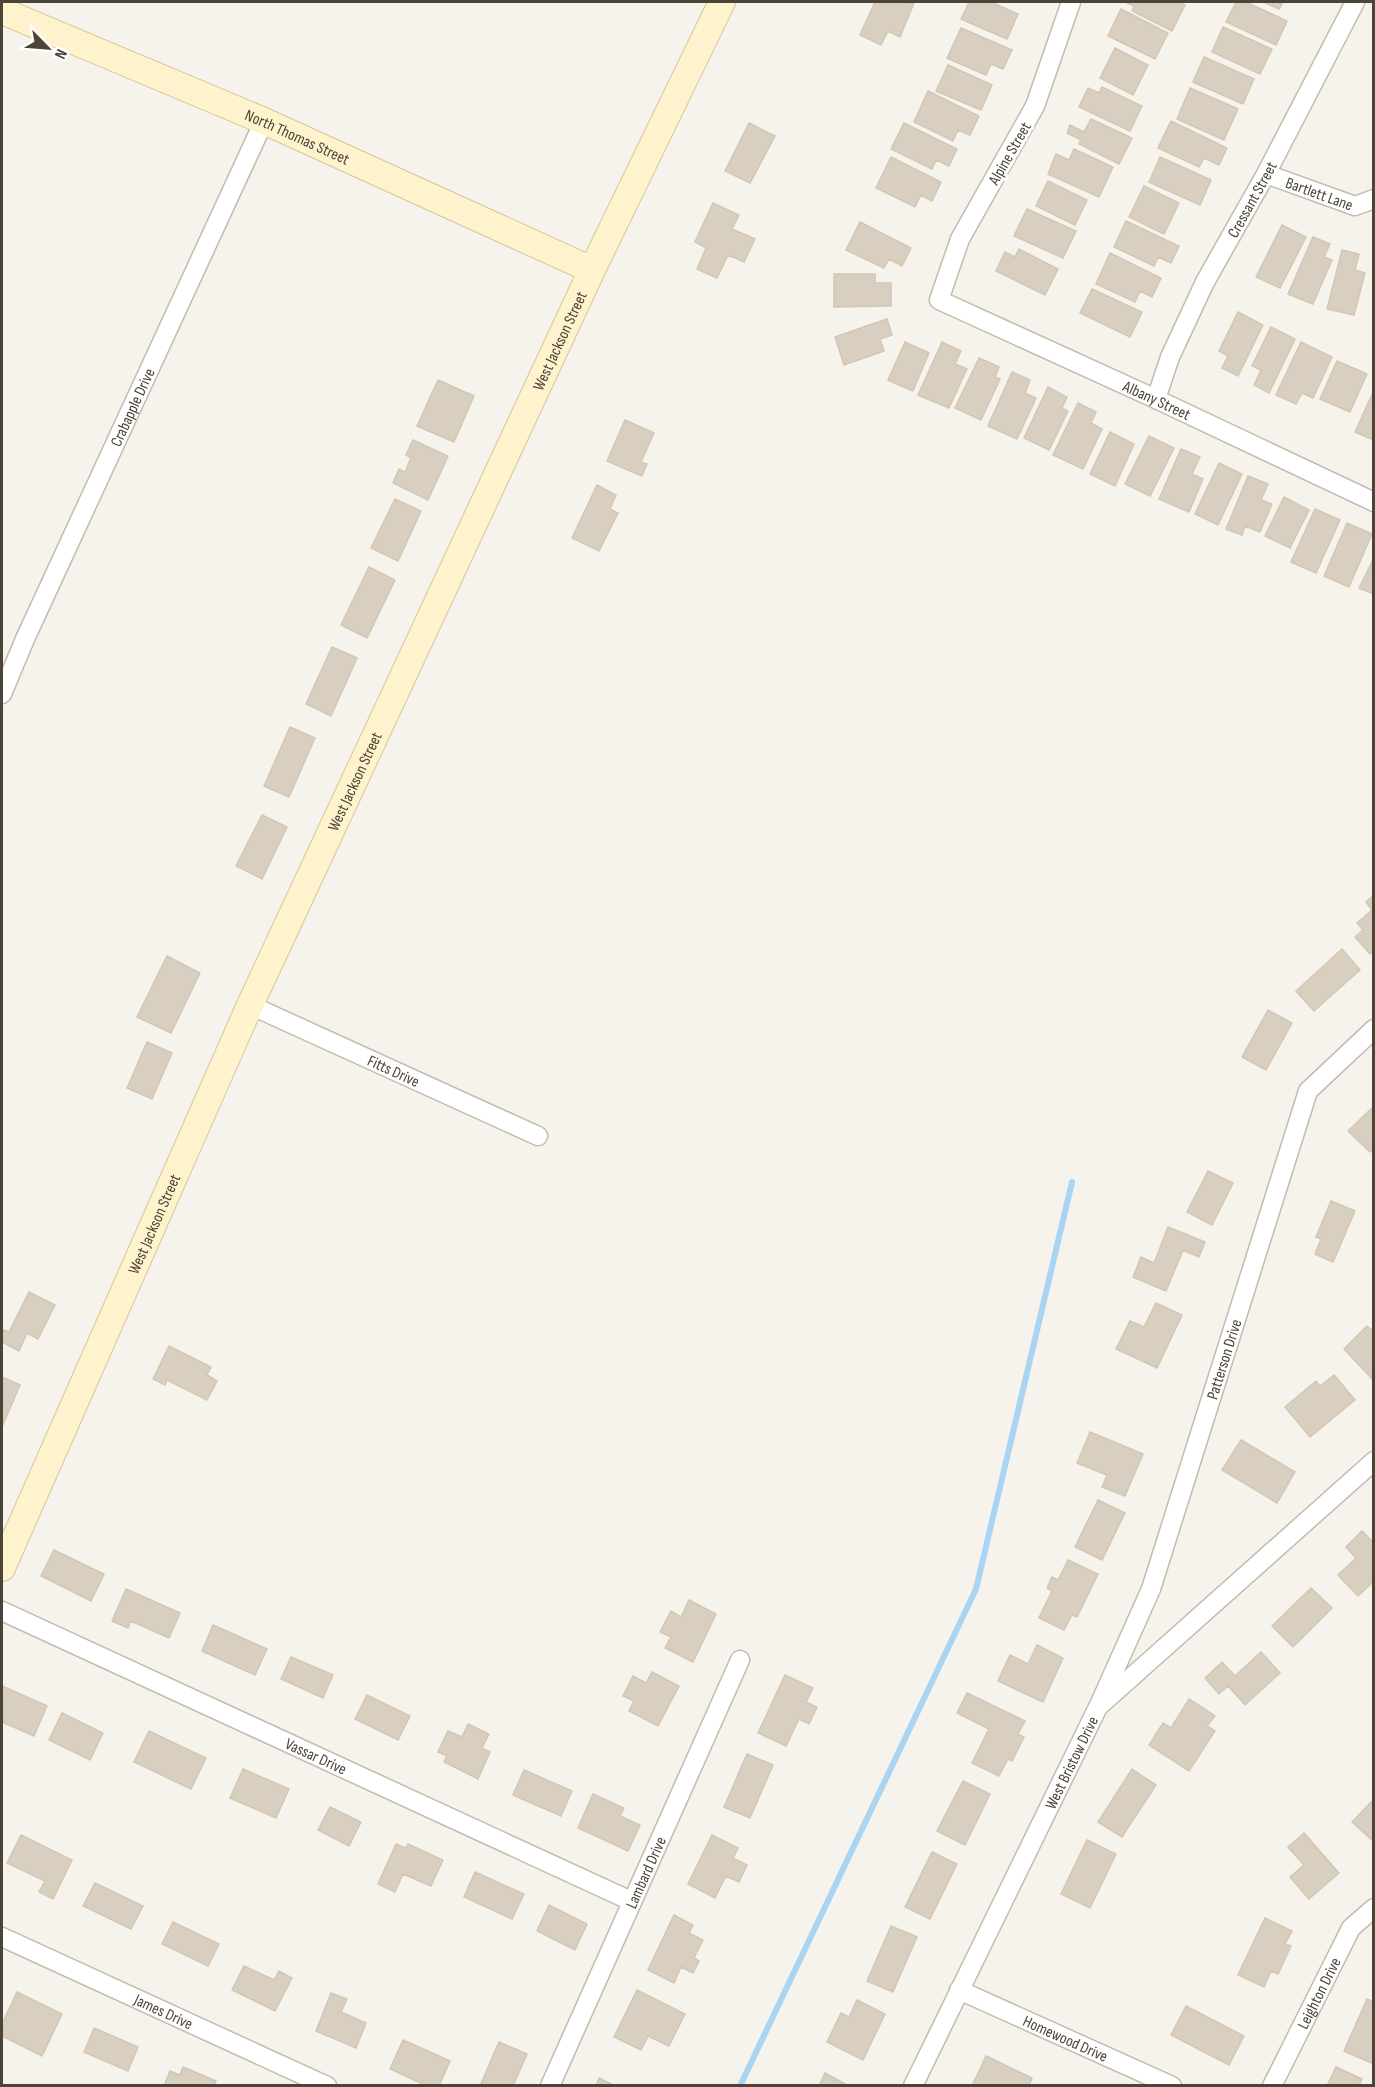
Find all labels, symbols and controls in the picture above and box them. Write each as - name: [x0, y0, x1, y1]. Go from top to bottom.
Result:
- north arrow: [18, 18, 78, 78]
- text: N: [50, 46, 71, 62]
- street label: North Thomas Street: [242, 106, 352, 170]
- street label: Alpine Street: [984, 119, 1036, 189]
- street label: Cressant Street: [1224, 159, 1282, 241]
- street label: Bartlett Lane: [1283, 174, 1355, 215]
- street label: West Jackson Street: [529, 289, 592, 394]
- street label: Crabapple Drive: [107, 366, 160, 450]
- street label: Albany Street: [1119, 377, 1193, 425]
- street label: West Jackson Street: [324, 729, 387, 834]
- street label: Fitts Drive: [364, 1052, 422, 1092]
- street label: West Jackson Street: [125, 1172, 185, 1277]
- street label: Patterson Drive: [1203, 1317, 1246, 1402]
- street label: West Bristow Drive: [1042, 1714, 1103, 1813]
- street label: Vassar Drive: [282, 1735, 349, 1780]
- street label: Lambard Drive: [622, 1834, 671, 1912]
- street label: Leighton Drive: [1294, 1955, 1346, 2032]
- street label: James Drive: [130, 1990, 196, 2034]
- street label: Homewood Drive: [1020, 2012, 1110, 2067]

